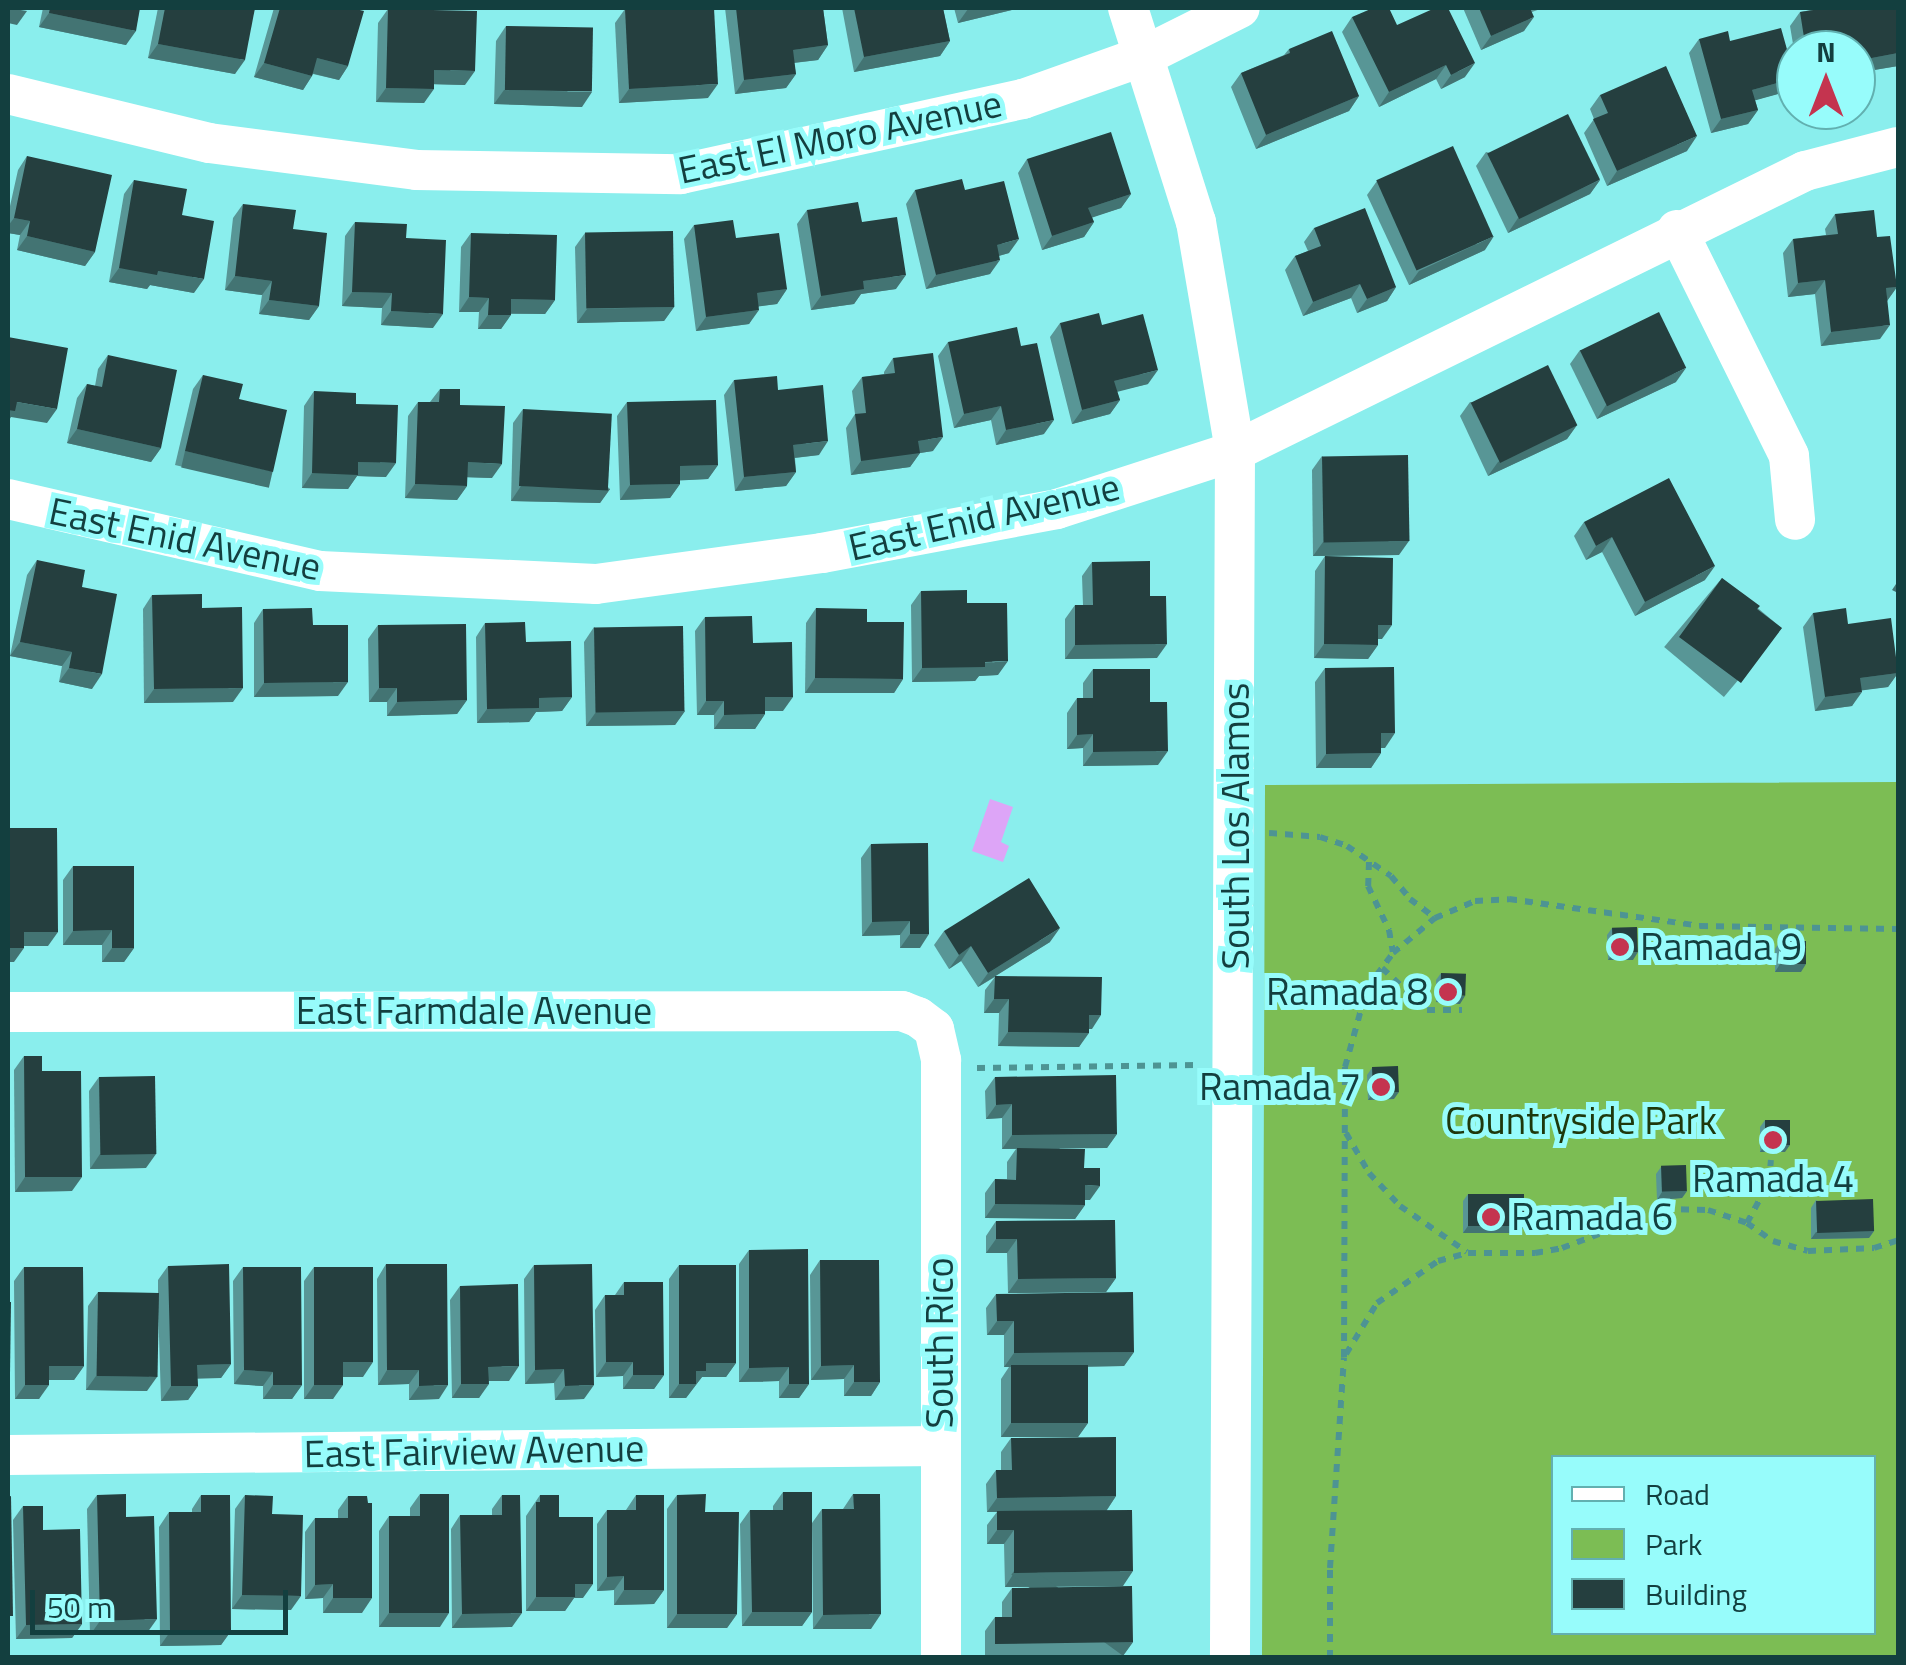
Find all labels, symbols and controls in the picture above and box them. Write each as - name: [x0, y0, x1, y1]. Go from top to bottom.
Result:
- north arrow: [1776, 30, 1876, 130]
- text: N: [1816, 30, 1836, 73]
- street label: East El Moro Avenue: [674, 80, 1006, 194]
- street label: East Enid Avenue: [844, 464, 1124, 570]
- street label: East Enid Avenue: [45, 488, 325, 590]
- street label: South Los Alamos: [1213, 682, 1259, 970]
- place label: Ramada 9: [1640, 924, 1802, 970]
- marker: Ramada 9: [1609, 936, 1631, 958]
- place label: Ramada 8: [1266, 969, 1428, 1015]
- marker: Ramada 8: [1437, 981, 1459, 1003]
- street label: East Farmdale Avenue: [296, 988, 652, 1034]
- place label: Ramada 7: [1199, 1064, 1361, 1110]
- marker: Ramada 7: [1370, 1076, 1392, 1098]
- park label: Countryside Park: [1445, 1098, 1717, 1144]
- marker: Ramada 4: [1762, 1129, 1784, 1151]
- place label: Ramada 4: [1692, 1156, 1854, 1202]
- place label: Ramada 6: [1511, 1194, 1673, 1240]
- marker: Ramada 6: [1480, 1206, 1502, 1228]
- street label: South Rico: [917, 1257, 963, 1429]
- street label: East Fairview Avenue: [303, 1425, 645, 1477]
- legend: [1551, 1455, 1876, 1635]
- text: Road: [1645, 1471, 1710, 1517]
- text: Park: [1645, 1521, 1702, 1567]
- scale bar: [35, 1570, 292, 1632]
- text: Building: [1645, 1571, 1747, 1617]
- text: 50 m: [47, 1584, 112, 1630]

